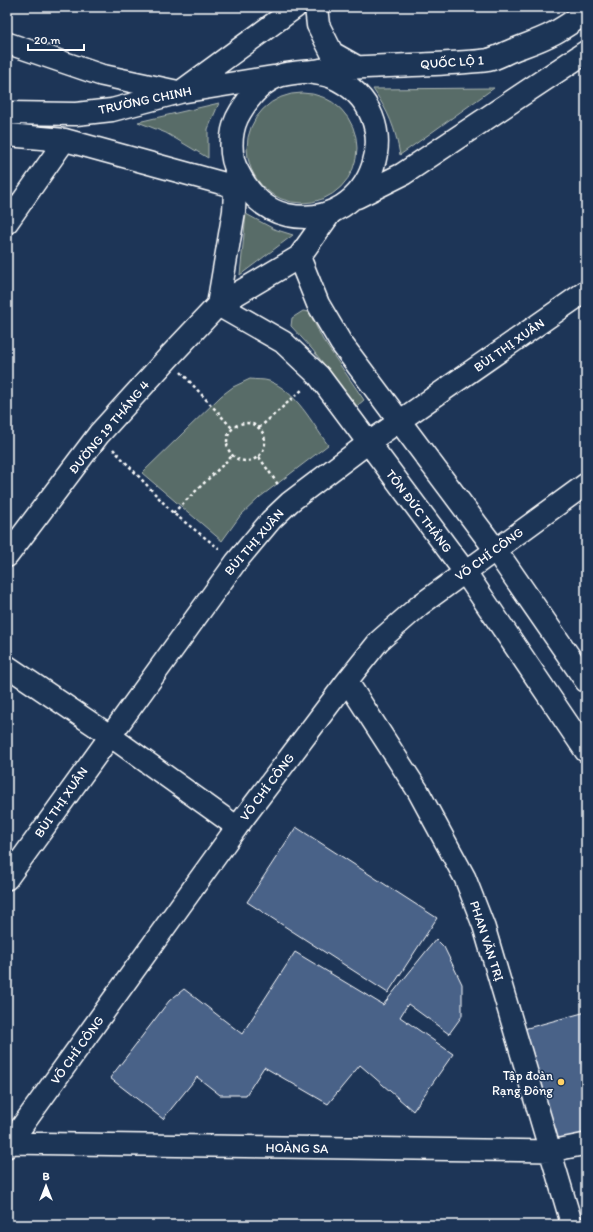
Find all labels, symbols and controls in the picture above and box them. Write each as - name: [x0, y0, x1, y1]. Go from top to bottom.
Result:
- scale bar: [28, 26, 84, 52]
- text: 20 m: [34, 33, 61, 47]
- street label: QUỐC LỘ 1: [420, 51, 484, 72]
- street label: TRƯỜNG CHINH: [97, 83, 193, 117]
- street label: BÙI THỊ XUÂN: [471, 315, 547, 375]
- street label: ĐƯỜNG 19 THÁNG 4: [66, 377, 153, 477]
- street label: TÔN ĐỨC THẮNG: [383, 466, 456, 556]
- street label: BÙI THỊ XUÂN: [221, 506, 287, 578]
- street label: VÕ CHÍ CÔNG: [452, 524, 526, 584]
- street label: VÕ CHÍ CÔNG: [237, 750, 297, 824]
- street label: BÙI THỊ XUÂN: [31, 764, 91, 840]
- street label: PHAN VĂN TRỊ: [467, 899, 507, 983]
- street label: VÕ CHÍ CÔNG: [47, 1013, 107, 1087]
- place label: Tập đoàn Rạng Đông: [492, 1068, 553, 1098]
- marker: Tập đoàn Rạng Đông: [556, 1077, 566, 1087]
- street label: HOÀNG SA: [265, 1140, 329, 1156]
- north arrow: [26, 1166, 66, 1206]
- text: B: [42, 1170, 50, 1183]

